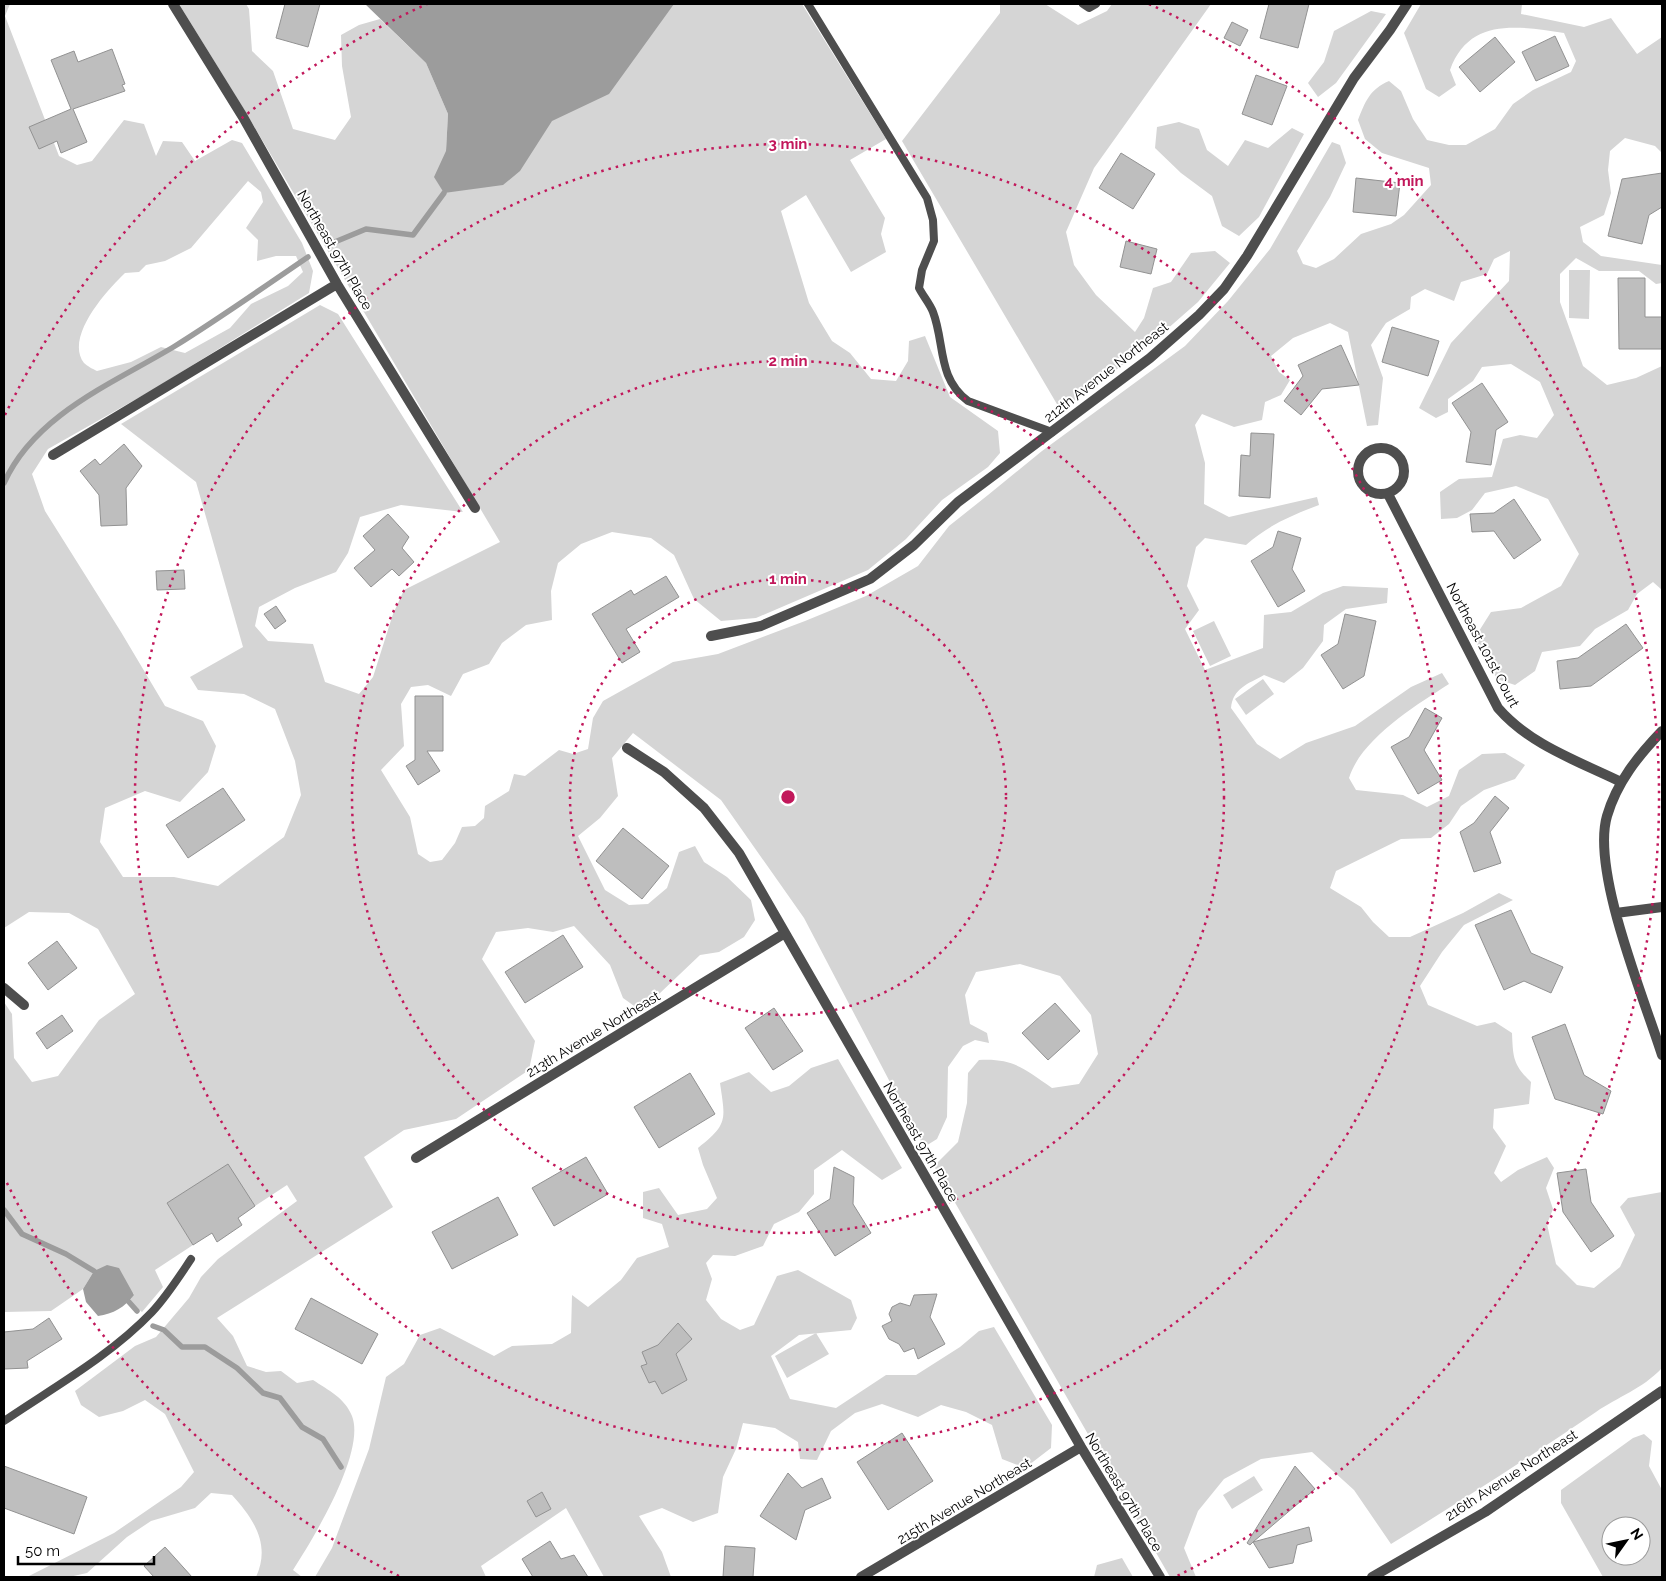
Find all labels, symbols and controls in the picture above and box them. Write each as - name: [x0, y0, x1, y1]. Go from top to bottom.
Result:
- text: 3 min: [769, 135, 807, 153]
- text: 4 min: [1384, 172, 1424, 190]
- street label: Northeast 97th Place: [294, 187, 376, 313]
- street label: 212th Avenue Northeast: [1041, 318, 1172, 426]
- text: 2 min: [769, 352, 807, 370]
- text: 1 min: [769, 570, 807, 588]
- street label: Northeast 101st Court: [1443, 580, 1523, 710]
- centre of rings: [779, 788, 797, 806]
- street label: 213th Avenue Northeast: [523, 987, 663, 1080]
- street label: Northeast 97th Place: [880, 1079, 962, 1205]
- street label: 216th Avenue Northeast: [1442, 1426, 1580, 1524]
- street label: Northeast 97th Place: [1082, 1430, 1166, 1554]
- street label: 215th Avenue Northeast: [894, 1454, 1034, 1547]
- north arrow: [1601, 1516, 1651, 1566]
- text: N: [1627, 1525, 1647, 1543]
- scale bar: [18, 1534, 154, 1566]
- text: 50 m: [25, 1542, 60, 1560]

